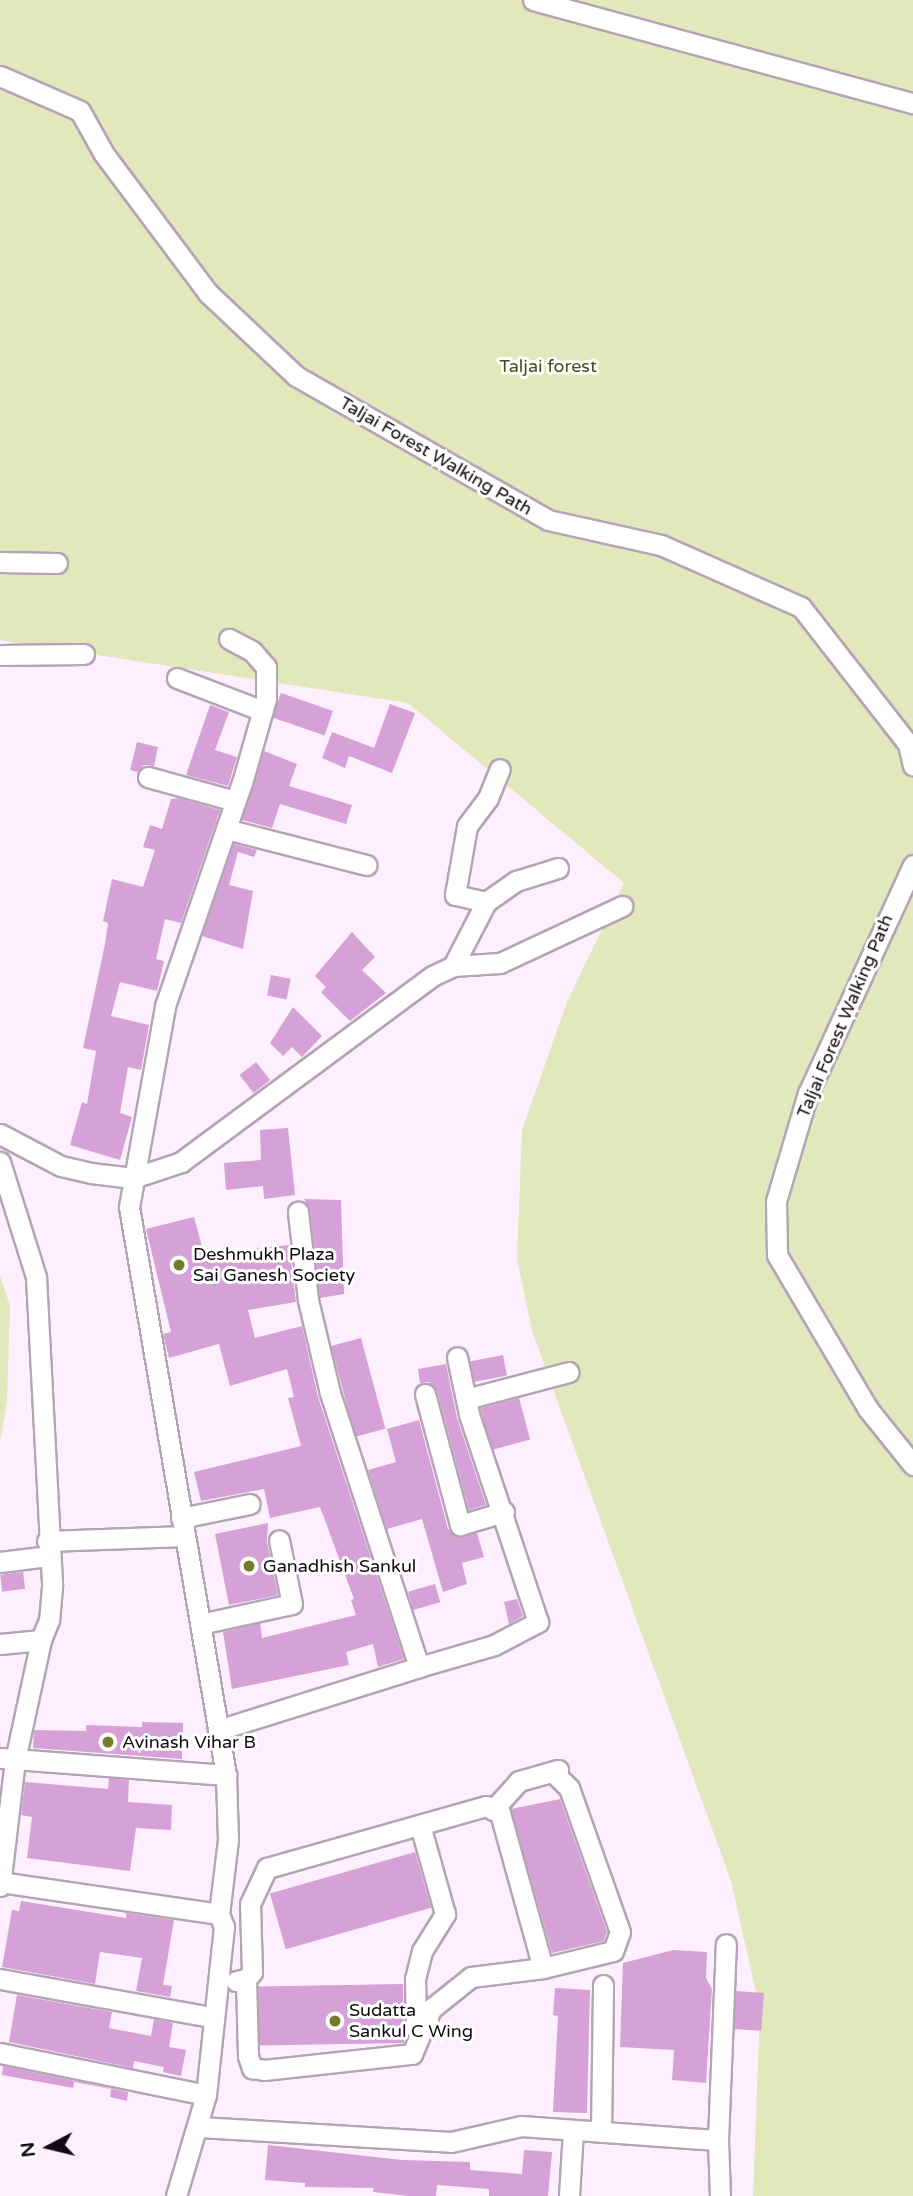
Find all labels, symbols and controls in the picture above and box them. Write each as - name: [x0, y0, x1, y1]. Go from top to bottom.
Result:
- park label: Taljai forest: [499, 355, 597, 377]
- street label: Taljai Forest Walking Path: [336, 392, 536, 520]
- street label: Taljai Forest Walking Path: [792, 911, 898, 1121]
- place label: Deshmukh Plaza Sai Ganesh Society: [193, 1244, 355, 1286]
- marker: Deshmukh Plaza Sai Ganesh Society: [171, 1257, 187, 1273]
- place label: Ganadhish Sankul: [263, 1555, 416, 1577]
- marker: Ganadhish Sankul: [241, 1558, 257, 1574]
- place label: Avinash Vihar B: [122, 1731, 256, 1753]
- marker: Avinash Vihar B: [100, 1734, 116, 1750]
- place label: Sudatta Sankul C Wing: [349, 2000, 473, 2042]
- marker: Sudatta Sankul C Wing: [327, 2013, 343, 2029]
- north arrow: [14, 2112, 84, 2182]
- text: N: [16, 2141, 40, 2158]

